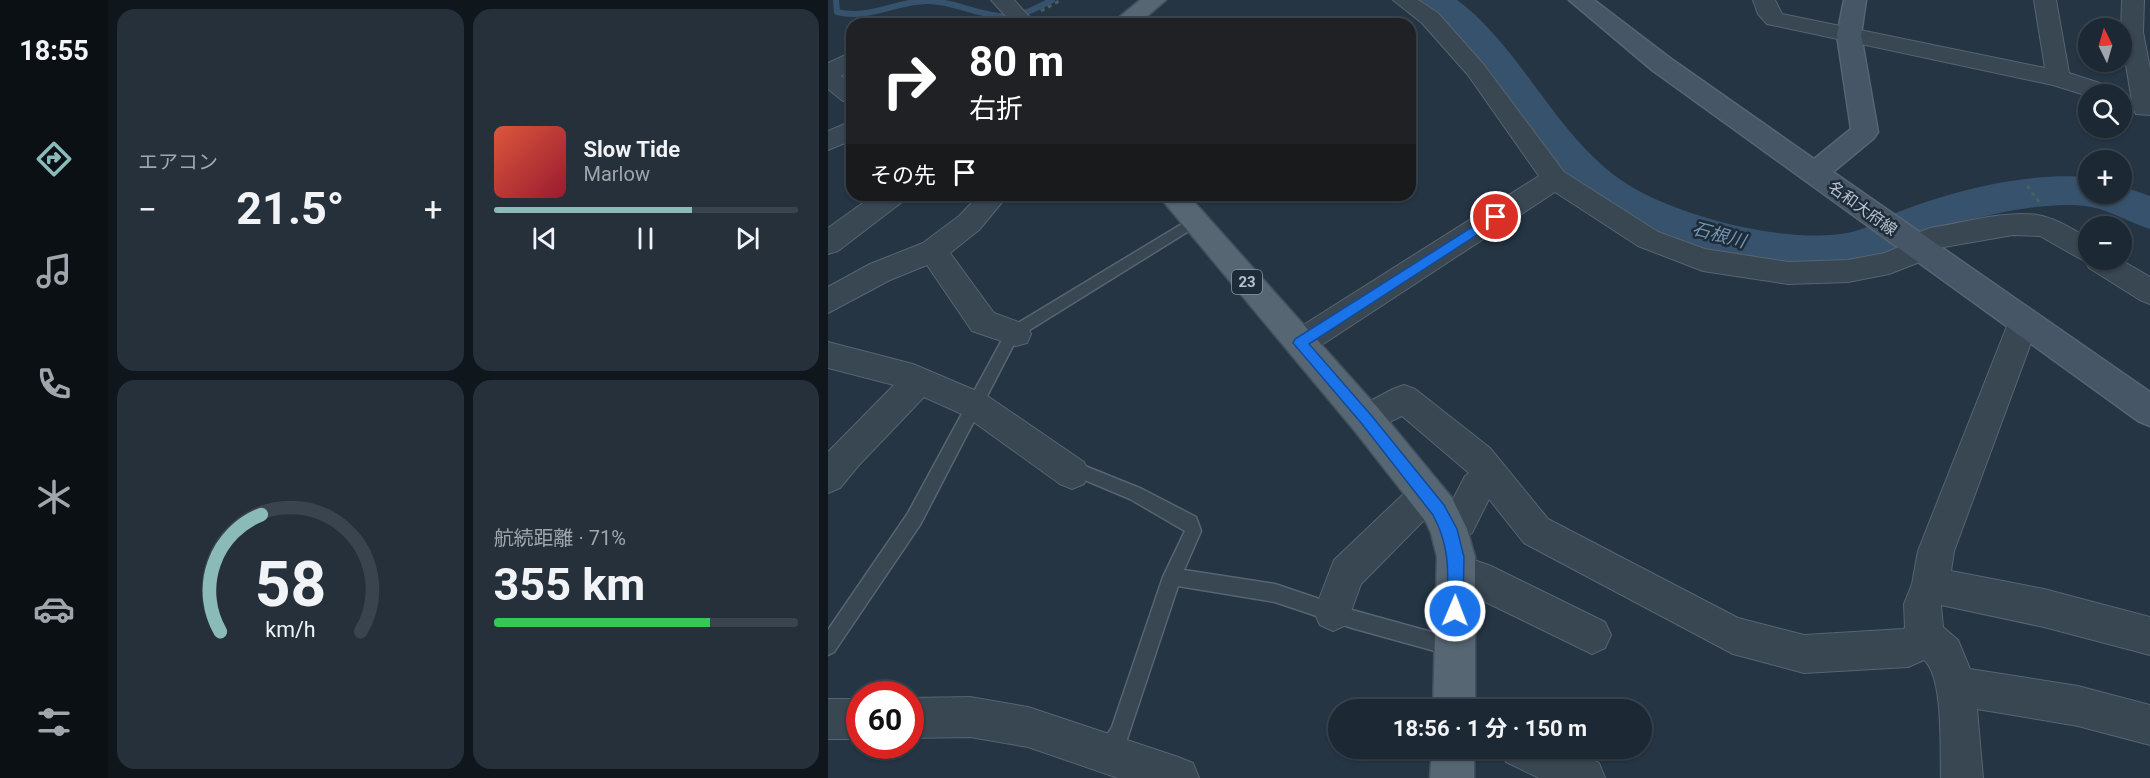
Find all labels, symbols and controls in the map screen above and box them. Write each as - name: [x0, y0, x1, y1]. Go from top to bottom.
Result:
- north arrow: [2078, 18, 2132, 72]
- map controls: [2078, 18, 2132, 270]
- text: 18:55: [19, 35, 89, 67]
- text: 80 m: [969, 37, 1064, 86]
- icon: right: [870, 42, 948, 120]
- button: search: [2078, 84, 2132, 138]
- text: 右折: [969, 93, 1023, 125]
- text: Slow Tide: [584, 137, 680, 162]
- icon: directions: [33, 138, 75, 180]
- text: エアコン: [138, 150, 218, 174]
- button: +: [2078, 150, 2132, 204]
- icon: arrive: [948, 156, 981, 189]
- text: Marlow: [584, 162, 650, 186]
- text: その先: [870, 163, 936, 188]
- street label: 名和大府線: [1825, 177, 1901, 240]
- text: 21.5°: [236, 182, 344, 235]
- text: −: [138, 190, 157, 229]
- text: +: [424, 190, 443, 229]
- pin: [1470, 191, 1521, 242]
- icon: arrive: [1479, 200, 1512, 233]
- button: −: [2078, 216, 2132, 270]
- water label: 石根川: [1690, 217, 1750, 252]
- icon: previous: [528, 222, 561, 255]
- icon: pause: [629, 222, 662, 255]
- icon: next: [731, 222, 764, 255]
- icon: music: [33, 250, 75, 292]
- road number: 23: [1232, 270, 1262, 294]
- icon: phone: [33, 363, 75, 405]
- icon: climate: [33, 476, 75, 518]
- text: 航続距離 · 71%: [494, 526, 626, 550]
- text: 58: [254, 548, 326, 621]
- text: 355 km: [494, 558, 645, 611]
- position arrow: [1423, 579, 1487, 643]
- icon: car: [33, 588, 75, 630]
- text: km/h: [265, 617, 315, 642]
- speed limit sign: 60: [846, 681, 924, 759]
- icon: filters: [33, 701, 75, 743]
- text: 18:56 · 1 分 · 150 m: [1393, 716, 1587, 741]

